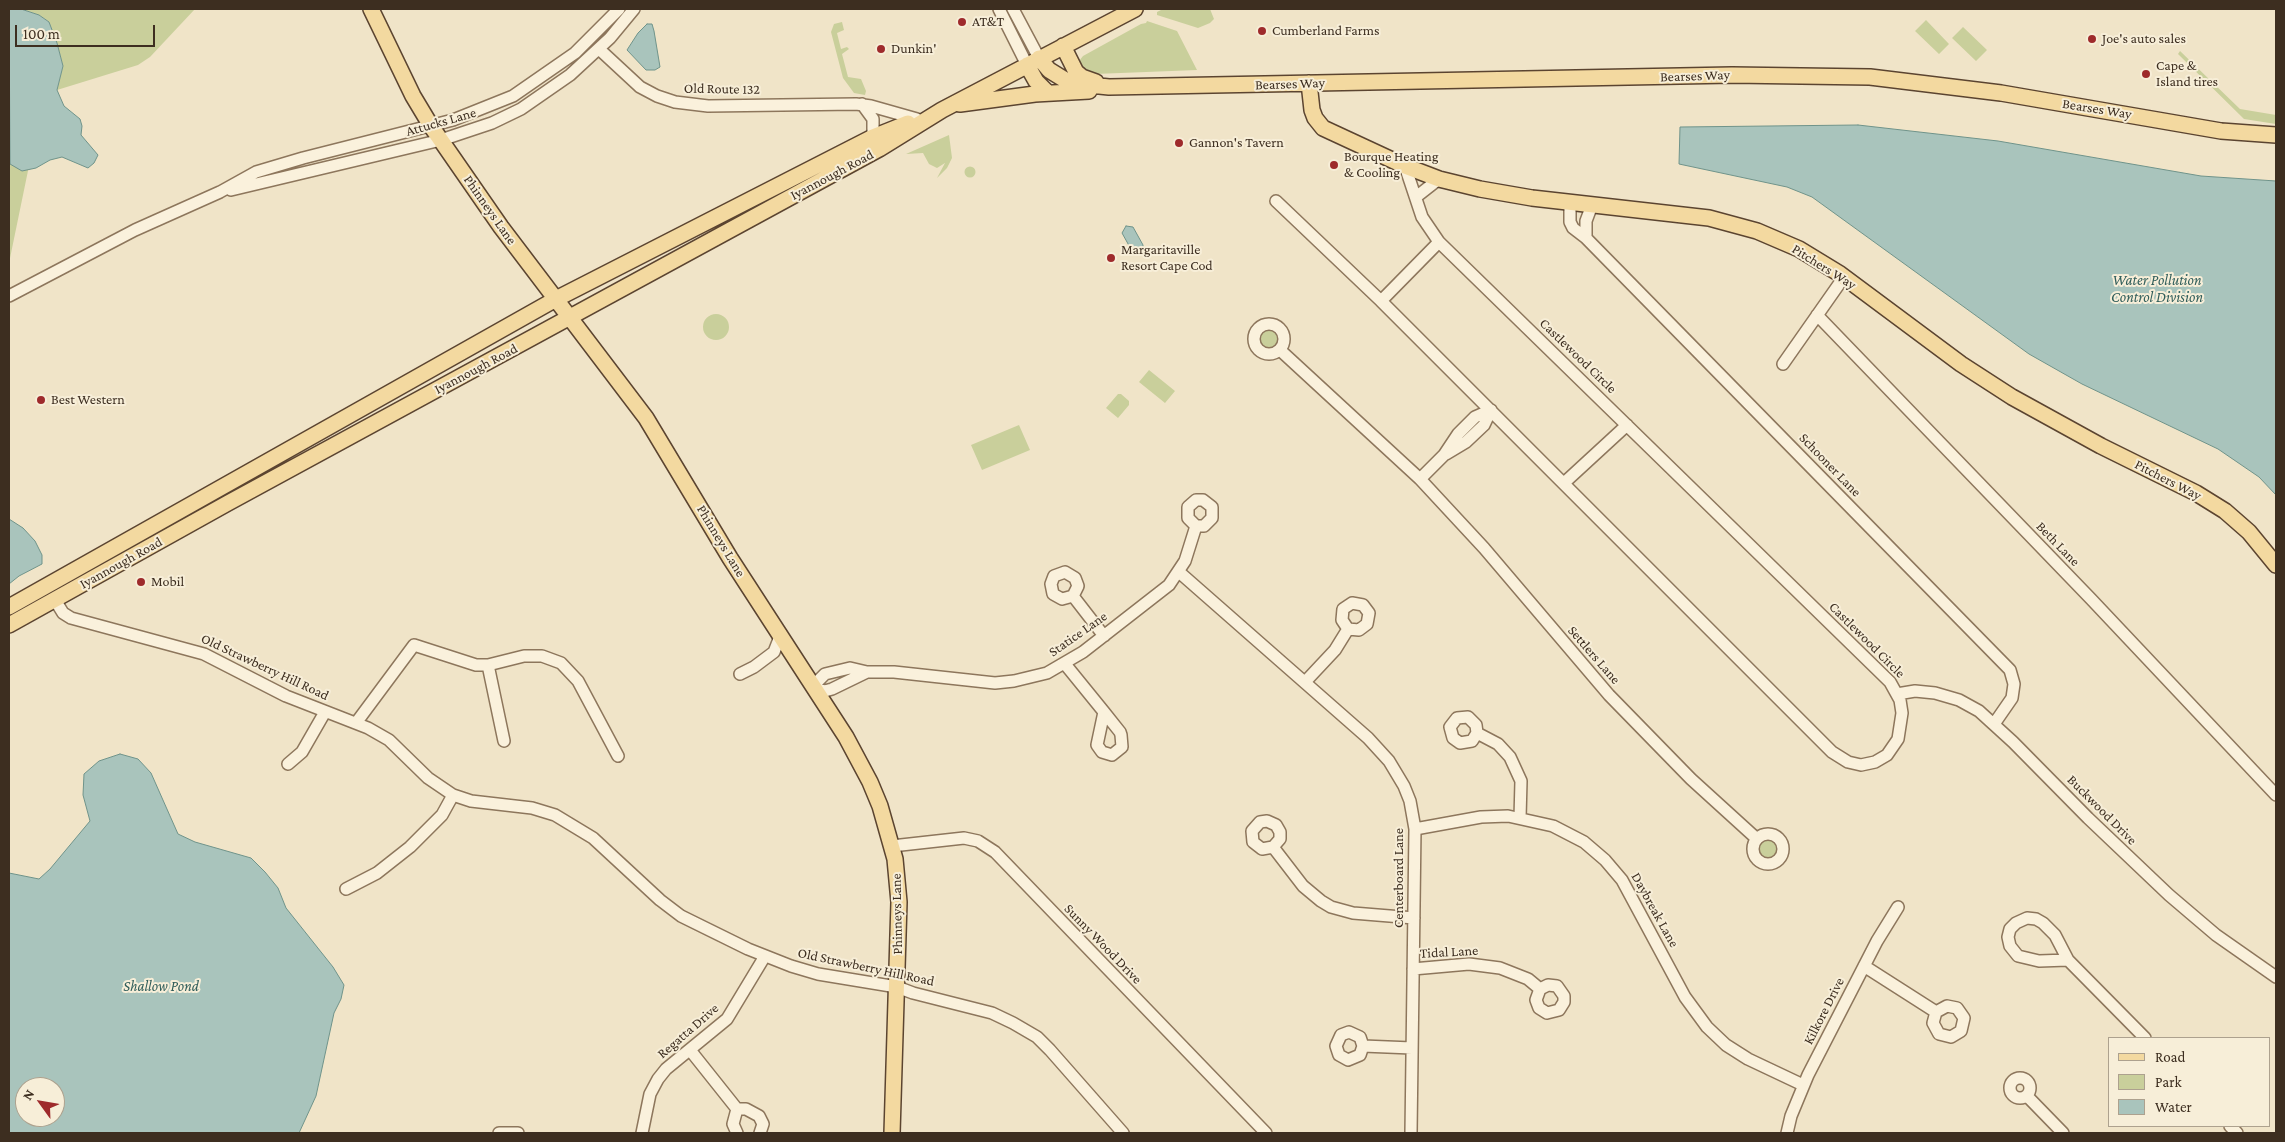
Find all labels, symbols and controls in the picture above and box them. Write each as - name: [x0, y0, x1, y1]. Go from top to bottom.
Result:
- place label: AT&T: [972, 14, 1004, 30]
- scale bar: [18, 15, 158, 47]
- marker: AT&T: [956, 16, 968, 28]
- place label: Cumberland Farms: [1272, 23, 1380, 39]
- marker: Cumberland Farms: [1256, 25, 1268, 37]
- text: 100 m: [23, 26, 60, 42]
- place label: Joe's auto sales: [2102, 31, 2186, 47]
- marker: Joe's auto sales: [2086, 33, 2098, 45]
- place label: Dunkin': [891, 41, 936, 57]
- marker: Dunkin': [875, 43, 887, 55]
- place label: Cape & Island tires: [2156, 58, 2218, 90]
- street label: Bearses Way: [1660, 66, 1730, 86]
- marker: Cape & Island tires: [2140, 68, 2152, 80]
- street label: Bearses Way: [1255, 74, 1325, 94]
- street label: Old Route 132: [684, 80, 760, 98]
- street label: Bearses Way: [2061, 95, 2133, 123]
- street label: Attucks Lane: [404, 104, 478, 140]
- place label: Gannon's Tavern: [1189, 135, 1284, 151]
- marker: Gannon's Tavern: [1173, 137, 1185, 149]
- street label: Iyannough Road: [788, 146, 876, 204]
- place label: Bourque Heating & Cooling: [1344, 149, 1438, 182]
- marker: Bourque Heating & Cooling: [1328, 159, 1340, 171]
- street label: Phinneys Lane: [460, 172, 520, 248]
- street label: Pitchers Way: [1789, 241, 1859, 293]
- place label: Margaritaville Resort Cape Cod: [1121, 242, 1213, 274]
- marker: Margaritaville Resort Cape Cod: [1105, 252, 1117, 264]
- water label: Water Pollution Control Division: [2111, 271, 2203, 306]
- street label: Castlewood Circle: [1536, 315, 1620, 397]
- street label: Iyannough Road: [432, 340, 520, 398]
- place label: Best Western: [51, 392, 125, 408]
- marker: Best Western: [35, 394, 47, 406]
- street label: Schooner Lane: [1795, 430, 1865, 500]
- street label: Pitchers Way: [2132, 456, 2204, 504]
- street label: Phinneys Lane: [693, 502, 749, 580]
- street label: Beth Lane: [2033, 518, 2083, 570]
- street label: Iyannough Road: [77, 533, 165, 593]
- place label: Mobil: [151, 574, 184, 590]
- marker: Mobil: [135, 576, 147, 588]
- street label: Castlewood Circle: [1825, 598, 1909, 682]
- street label: Statice Lane: [1046, 608, 1110, 660]
- street label: Settlers Lane: [1564, 622, 1624, 688]
- street label: Old Strawberry Hill Road: [198, 630, 332, 704]
- street label: Buckwood Drive: [2064, 772, 2140, 848]
- street label: Centerboard Lane: [1391, 828, 1407, 928]
- street label: Daybreak Lane: [1628, 870, 1682, 950]
- street label: Phinneys Lane: [888, 873, 906, 955]
- street label: Sunny Wood Drive: [1061, 901, 1145, 987]
- street label: Tidal Lane: [1419, 942, 1479, 962]
- street label: Old Strawberry Hill Road: [796, 944, 936, 990]
- street label: Kilkore Drive: [1800, 975, 1848, 1047]
- water label: Shallow Pond: [123, 977, 199, 995]
- street label: Regatta Drive: [654, 1000, 722, 1062]
- legend: [2108, 1037, 2270, 1127]
- text: Road: [2155, 1049, 2185, 1065]
- text: Park: [2155, 1074, 2182, 1090]
- north arrow: [15, 1077, 65, 1127]
- text: N: [19, 1086, 37, 1103]
- text: Water: [2155, 1099, 2192, 1115]

